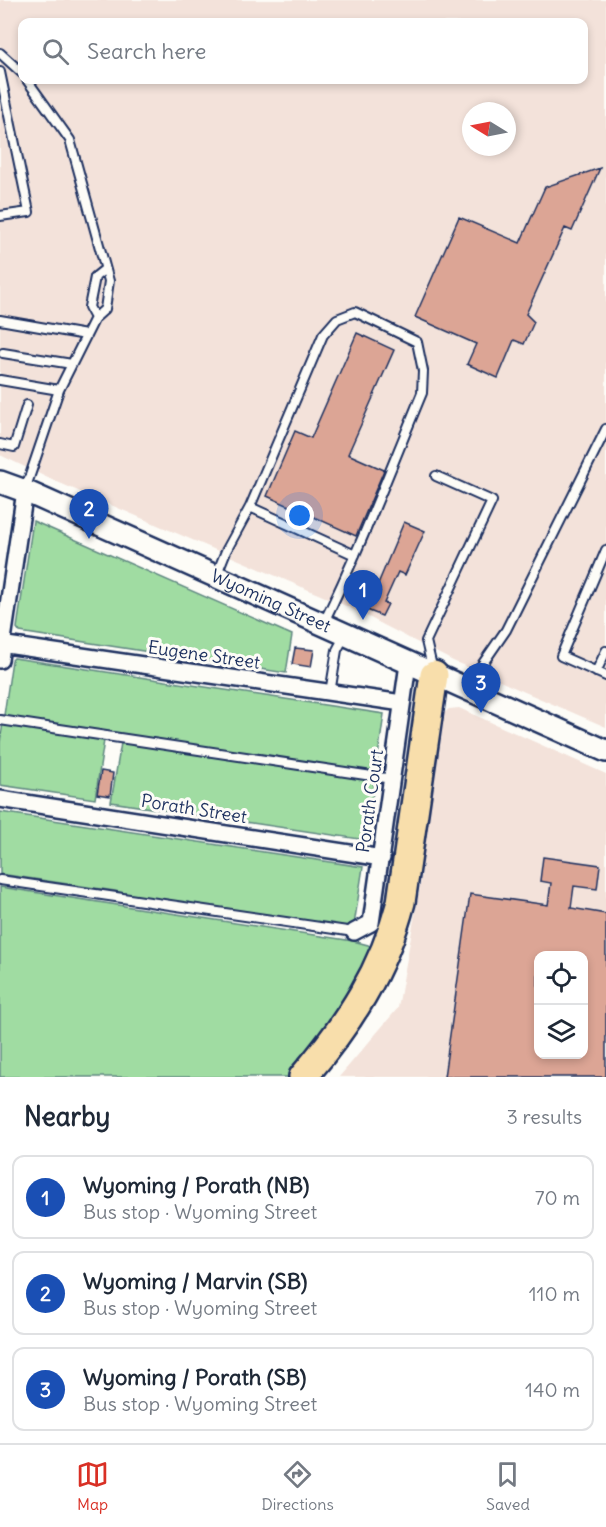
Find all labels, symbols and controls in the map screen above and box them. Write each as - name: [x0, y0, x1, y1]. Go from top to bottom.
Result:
- search box: [18, 18, 588, 84]
- icon: search: [39, 35, 72, 68]
- text: Search here: [87, 37, 206, 65]
- north arrow: [462, 102, 516, 156]
- pin: 2: [70, 490, 109, 539]
- your location: [285, 501, 314, 530]
- street label: Wyoming Street: [208, 564, 335, 637]
- pin: 1: [344, 570, 382, 620]
- street label: Eugene Street: [147, 635, 262, 674]
- pin: 3: [462, 664, 500, 713]
- street label: Porath Court: [351, 748, 388, 854]
- street label: Porath Street: [140, 789, 249, 828]
- map controls: [534, 951, 588, 1059]
- button: locate: [534, 951, 588, 1005]
- button: layers: [534, 1005, 588, 1059]
- text: Nearby: [24, 1100, 110, 1133]
- text: 3 results: [506, 1104, 582, 1129]
- text: Wyoming / Porath (NB): [83, 1171, 309, 1199]
- text: 1: [42, 1185, 49, 1210]
- text: 70 m: [535, 1185, 580, 1210]
- text: Bus stop · Wyoming Street: [83, 1199, 317, 1224]
- text: Wyoming / Marvin (SB): [83, 1267, 307, 1295]
- text: 2: [40, 1281, 51, 1306]
- text: 110 m: [529, 1281, 580, 1306]
- text: Bus stop · Wyoming Street: [83, 1295, 317, 1320]
- text: Wyoming / Porath (SB): [83, 1363, 306, 1391]
- text: 3: [40, 1377, 51, 1402]
- text: 140 m: [525, 1377, 580, 1402]
- text: Bus stop · Wyoming Street: [83, 1391, 317, 1416]
- tab: Map: [76, 1458, 109, 1514]
- tab: Directions: [261, 1458, 334, 1514]
- tab: Saved: [486, 1458, 530, 1514]

